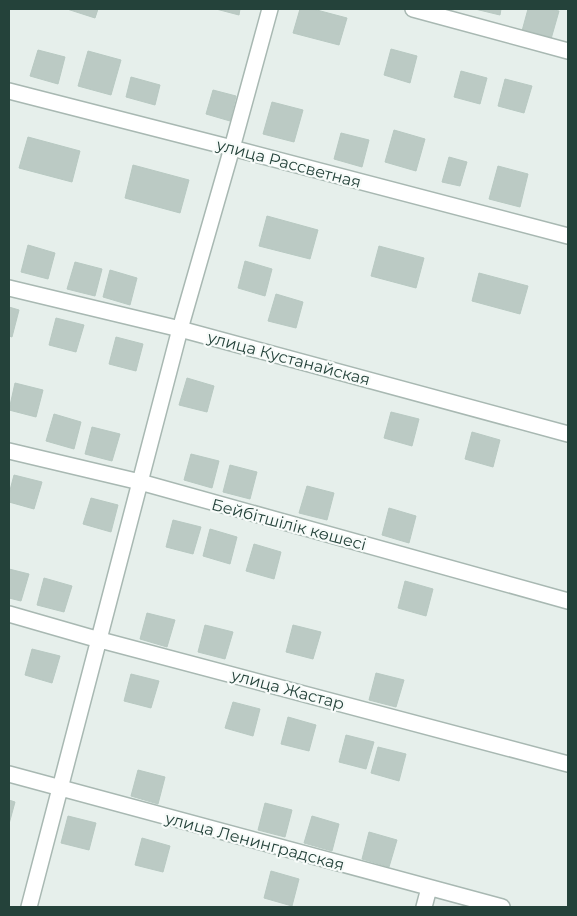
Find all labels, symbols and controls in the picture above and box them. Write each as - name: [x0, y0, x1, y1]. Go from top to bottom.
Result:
- street label: улица Рассветная: [213, 135, 363, 192]
- street label: улица Кустанайская: [204, 327, 372, 389]
- street label: Бейбітшілік көшесі: [209, 495, 368, 554]
- street label: улица Жастар: [228, 665, 346, 714]
- street label: улица Ленинградская: [162, 808, 347, 875]

